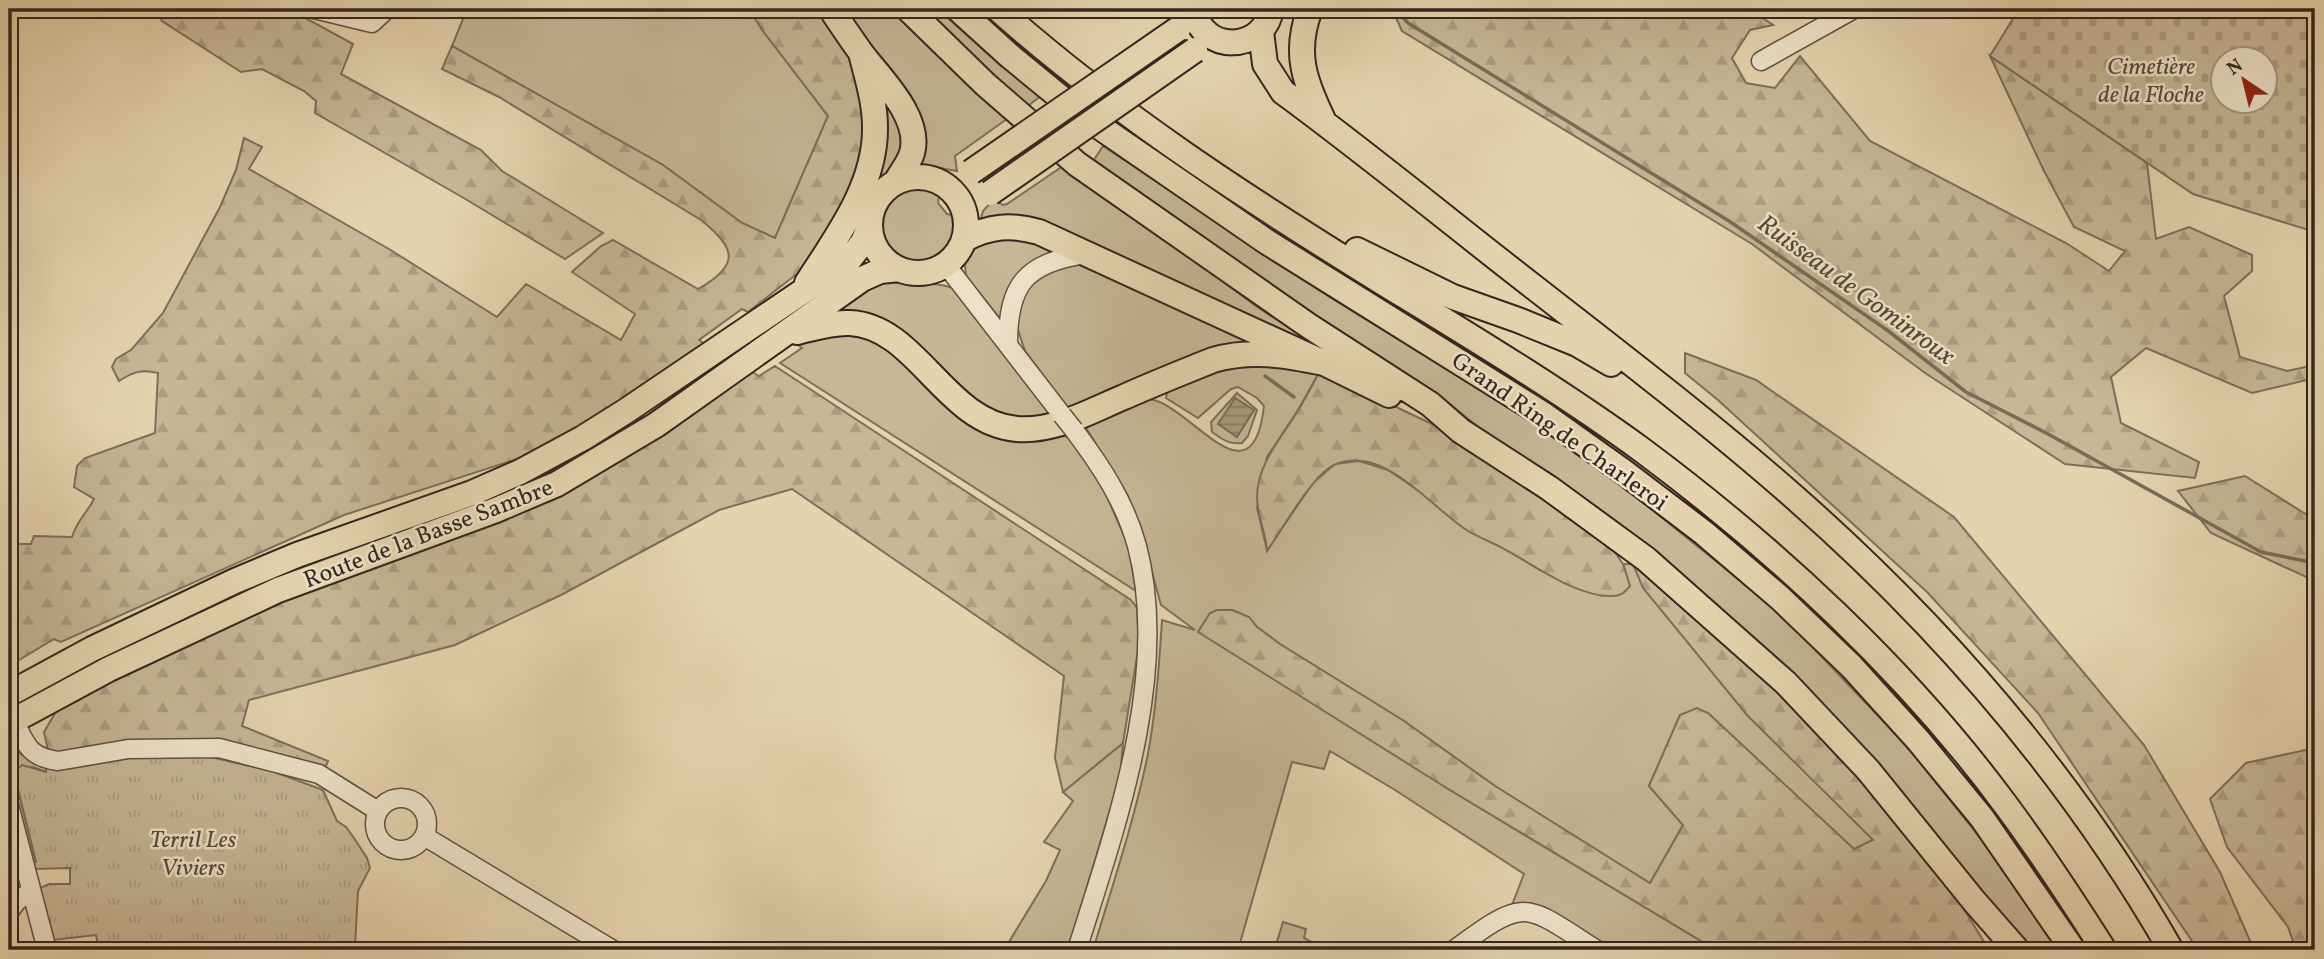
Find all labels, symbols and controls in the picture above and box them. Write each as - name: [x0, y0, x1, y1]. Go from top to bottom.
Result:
- north arrow: [2208, 46, 2278, 116]
- park label: Cimetière de la Floche: [2098, 51, 2204, 113]
- text: N: [2222, 53, 2249, 82]
- water label: Ruisseau de Gominroux: [1749, 206, 1962, 375]
- street label: Grand Ring de Charleroi: [1444, 345, 1674, 520]
- street label: Route de la Basse Sambre: [299, 472, 558, 598]
- park label: Terril Les Viviers: [150, 824, 236, 886]

